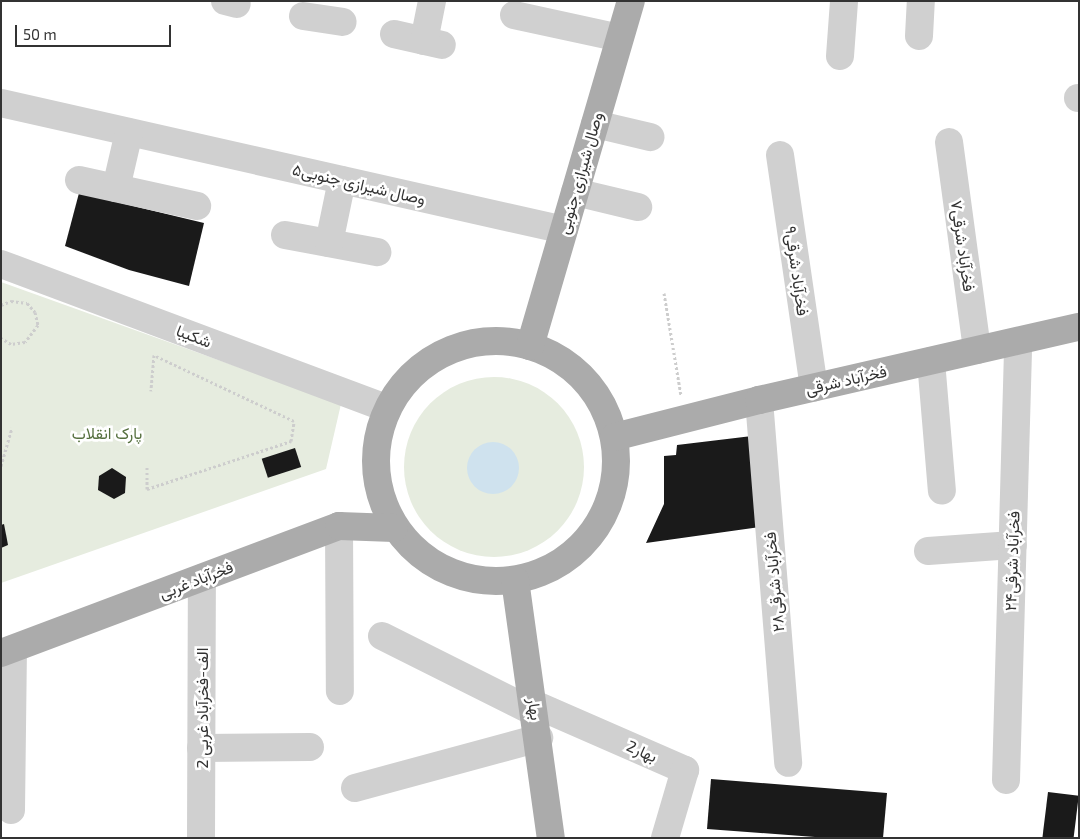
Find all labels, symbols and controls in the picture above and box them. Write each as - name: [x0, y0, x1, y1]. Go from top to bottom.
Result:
- scale bar: [18, 15, 174, 47]
- text: 50 m: [23, 25, 57, 43]
- street label: وصال شیرازی جنوبی: [553, 110, 607, 236]
- street label: ۵وصال شیرازی جنوبی: [291, 159, 427, 209]
- street label: فخرآباد شرقی۷: [947, 199, 979, 293]
- street label: فخرآباد شرقی۹: [781, 225, 813, 317]
- street label: شکیبا: [174, 321, 214, 351]
- street label: فخرآباد شرقی: [804, 361, 888, 399]
- park label: پارک انقلاب: [72, 423, 142, 443]
- street label: فخرآباد شرقی۲۴: [1001, 511, 1023, 611]
- street label: فخرآباد شرقی۲۸: [760, 531, 788, 633]
- street label: فخرآباد غربی: [156, 557, 236, 603]
- street label: 2 الف-فخرآباد غربی: [192, 648, 212, 768]
- street label: بهار: [524, 697, 546, 721]
- street label: 2بهار: [624, 736, 660, 766]

